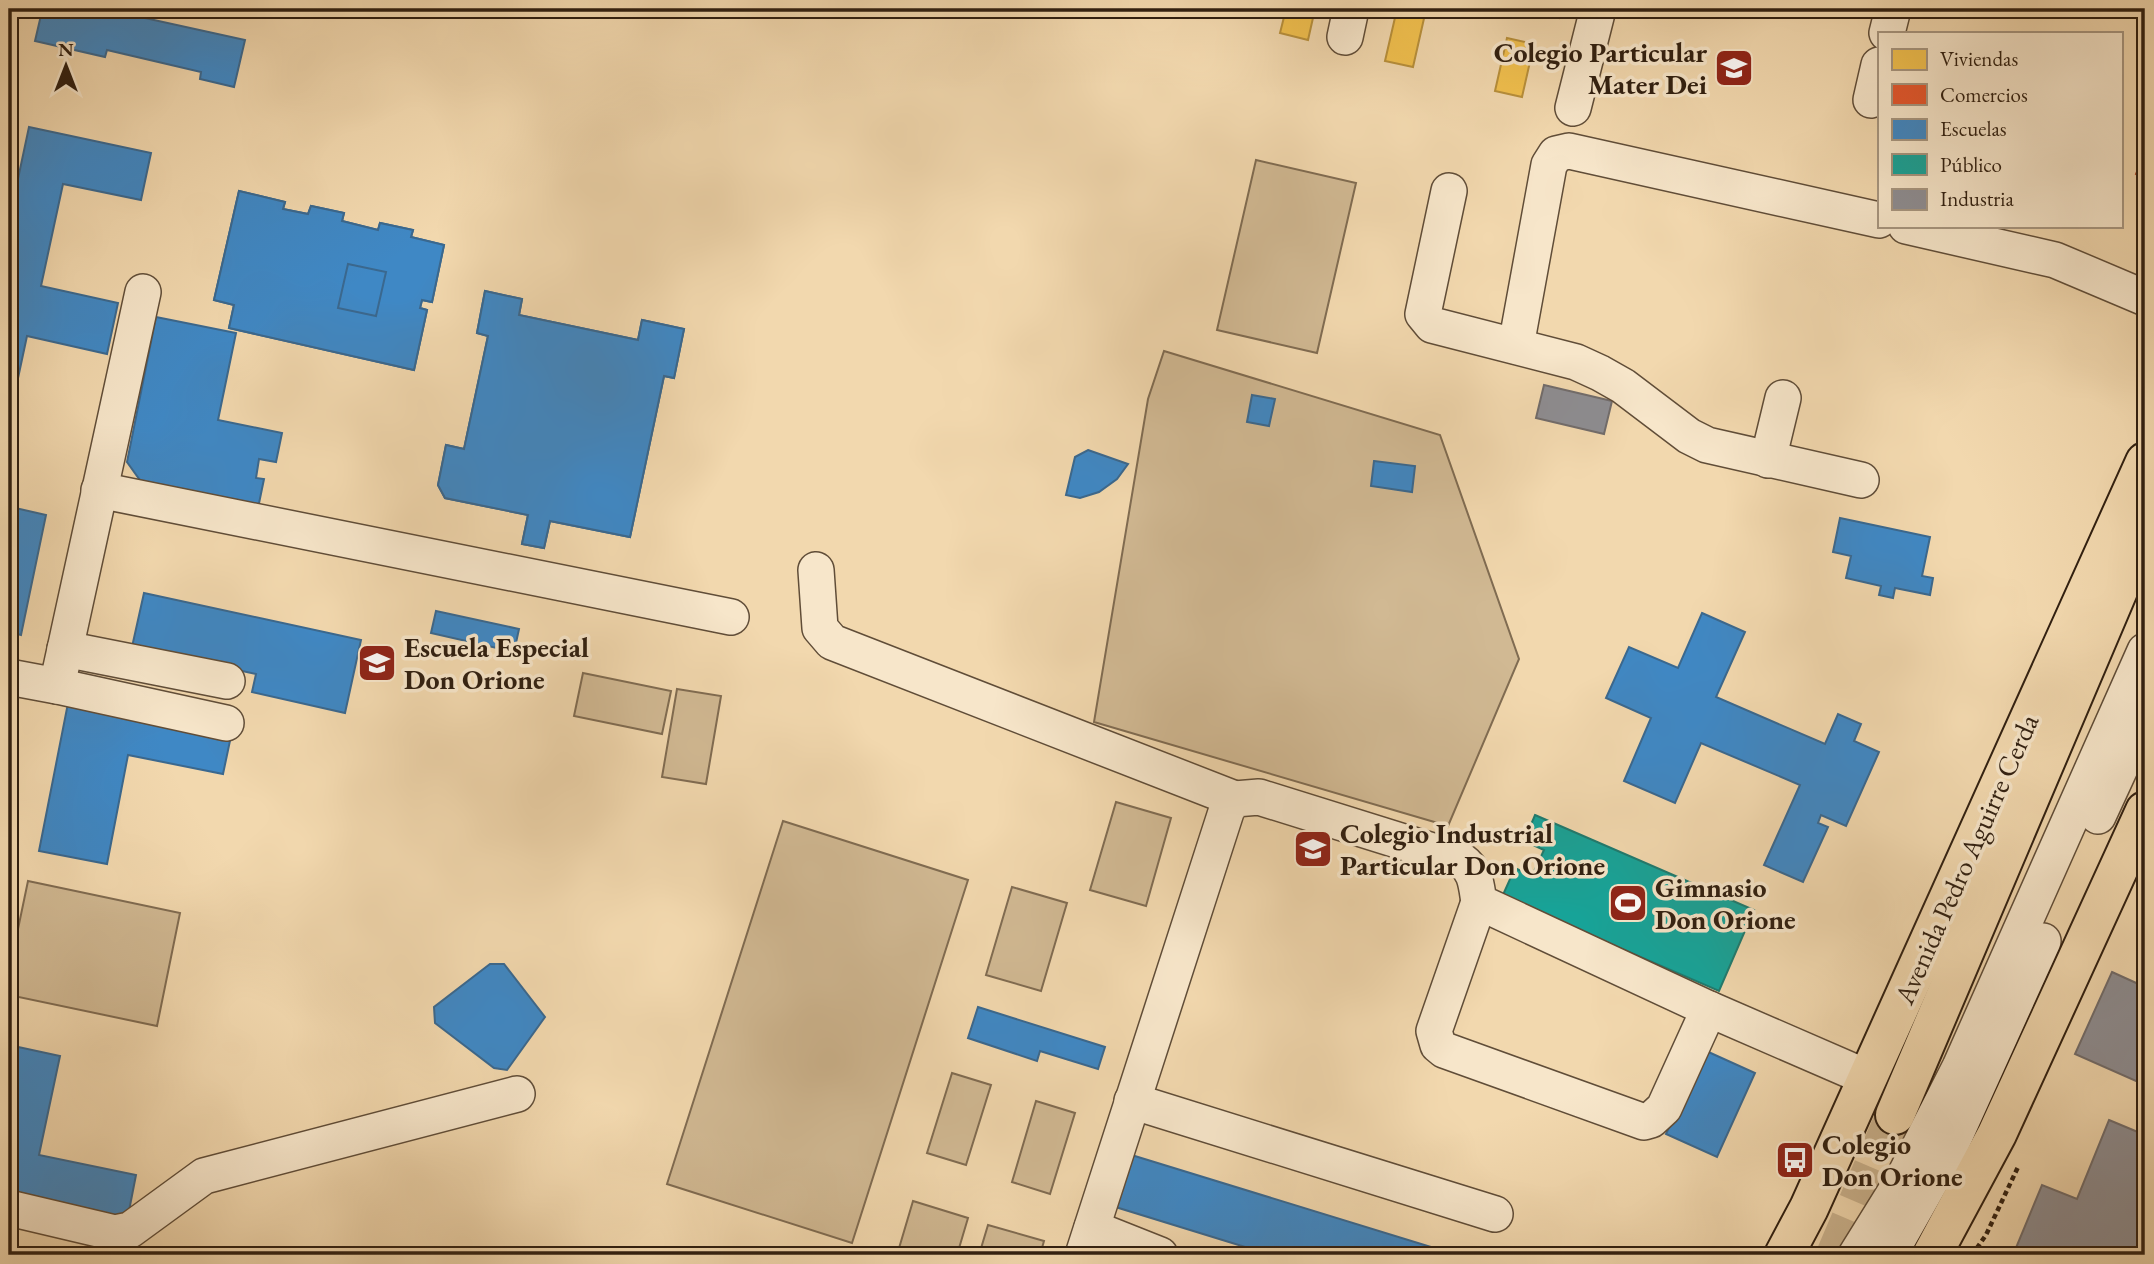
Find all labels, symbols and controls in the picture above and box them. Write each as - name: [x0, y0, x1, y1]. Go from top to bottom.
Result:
- north arrow: [32, 32, 102, 102]
- legend: [1878, 32, 2122, 228]
- place label: Colegio Particular Mater Dei: [1494, 34, 1707, 102]
- text: N: [58, 37, 74, 62]
- text: Viviendas: [1940, 45, 2018, 72]
- school or university icon: Colegio Particular Mater Dei: [1713, 47, 1755, 89]
- text: Comercios: [1940, 81, 2028, 108]
- text: Escuelas: [1940, 115, 2007, 142]
- text: Público: [1940, 151, 2002, 178]
- text: Industria: [1940, 185, 2014, 212]
- place label: Escuela Especial Don Orione: [404, 629, 589, 697]
- school or university icon: Escuela Especial Don Orione: [356, 642, 398, 684]
- street label: Avenida Pedro Aguirre Cerda: [1885, 707, 2047, 1011]
- place label: Colegio Industrial Particular Don Orione: [1340, 815, 1605, 883]
- school or university icon: Colegio Industrial Particular Don Orione: [1292, 828, 1334, 870]
- place label: Gimnasio Don Orione: [1655, 869, 1796, 937]
- sports icon: Gimnasio Don Orione: [1607, 882, 1649, 924]
- place label: Colegio Don Orione: [1822, 1126, 1963, 1194]
- bus stop icon: Colegio Don Orione: [1774, 1139, 1816, 1181]

